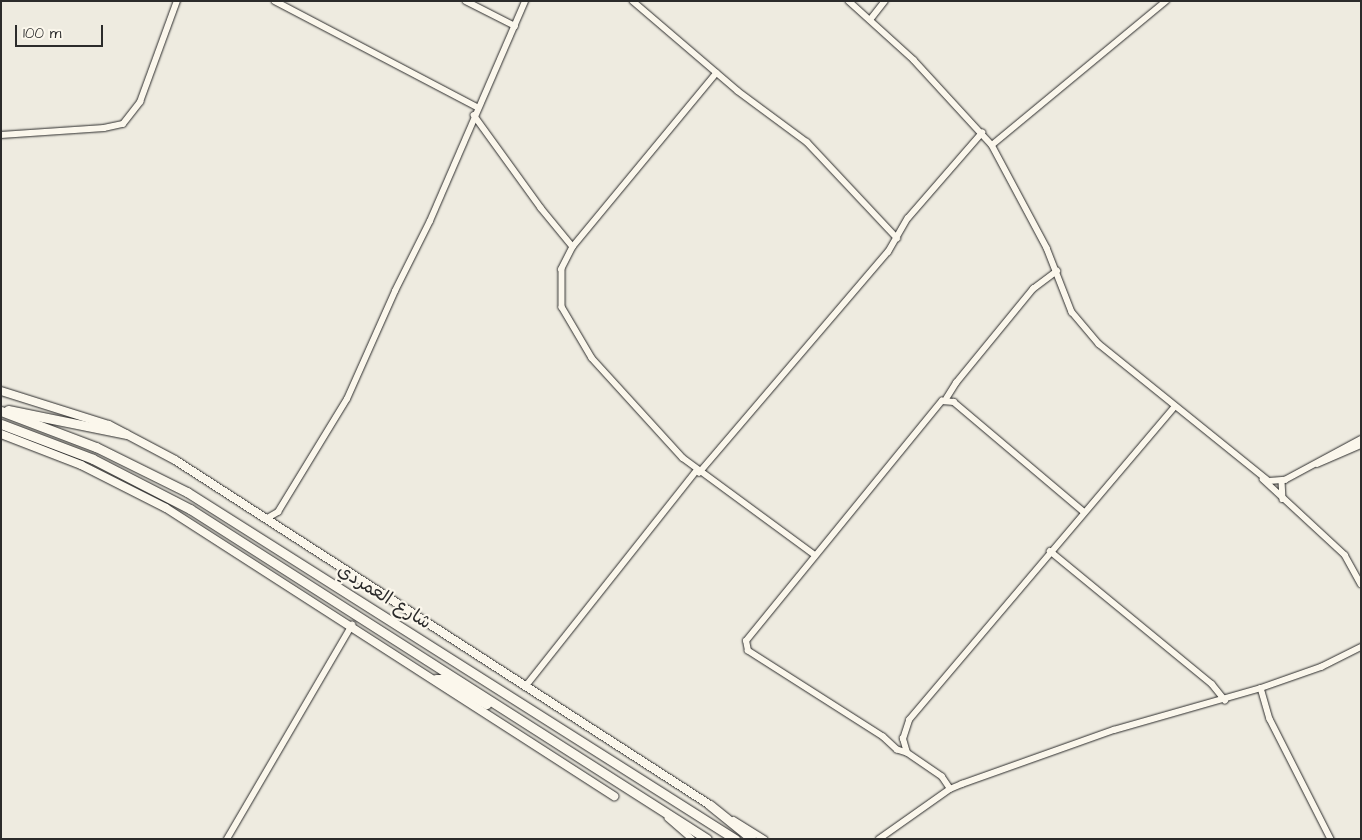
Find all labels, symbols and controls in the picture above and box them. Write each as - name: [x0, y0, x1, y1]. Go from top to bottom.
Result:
- scale bar: [18, 15, 105, 47]
- text: 100 m: [23, 23, 62, 44]
- street label: شارع العمردي: [333, 560, 435, 634]

